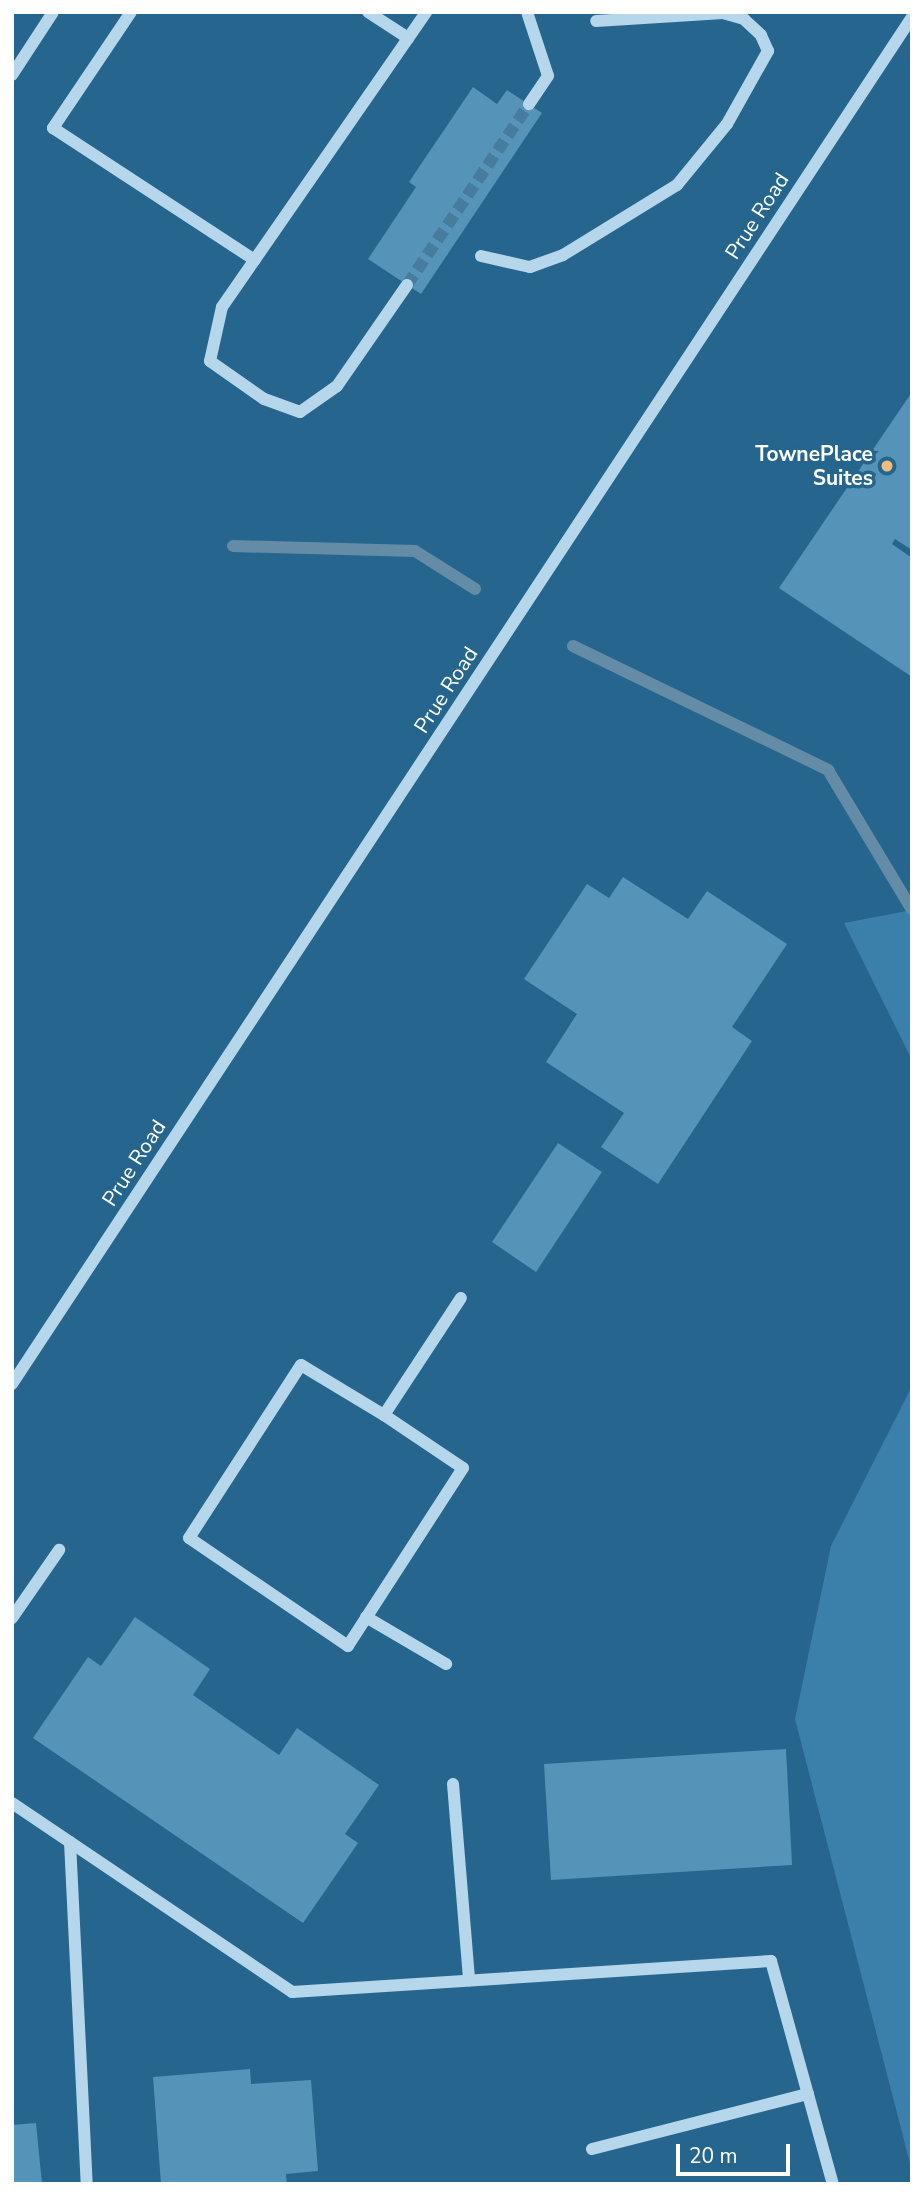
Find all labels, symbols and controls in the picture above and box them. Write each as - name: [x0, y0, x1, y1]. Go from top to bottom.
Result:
- street label: Prue Road: [720, 168, 794, 264]
- place label: TownePlace Suites: [755, 441, 873, 491]
- marker: TownePlace Suites: [879, 458, 895, 474]
- street label: Prue Road: [409, 642, 483, 738]
- street label: Prue Road: [97, 1115, 171, 1211]
- scale bar: [679, 2130, 793, 2174]
- text: 20 m: [689, 2142, 738, 2170]

